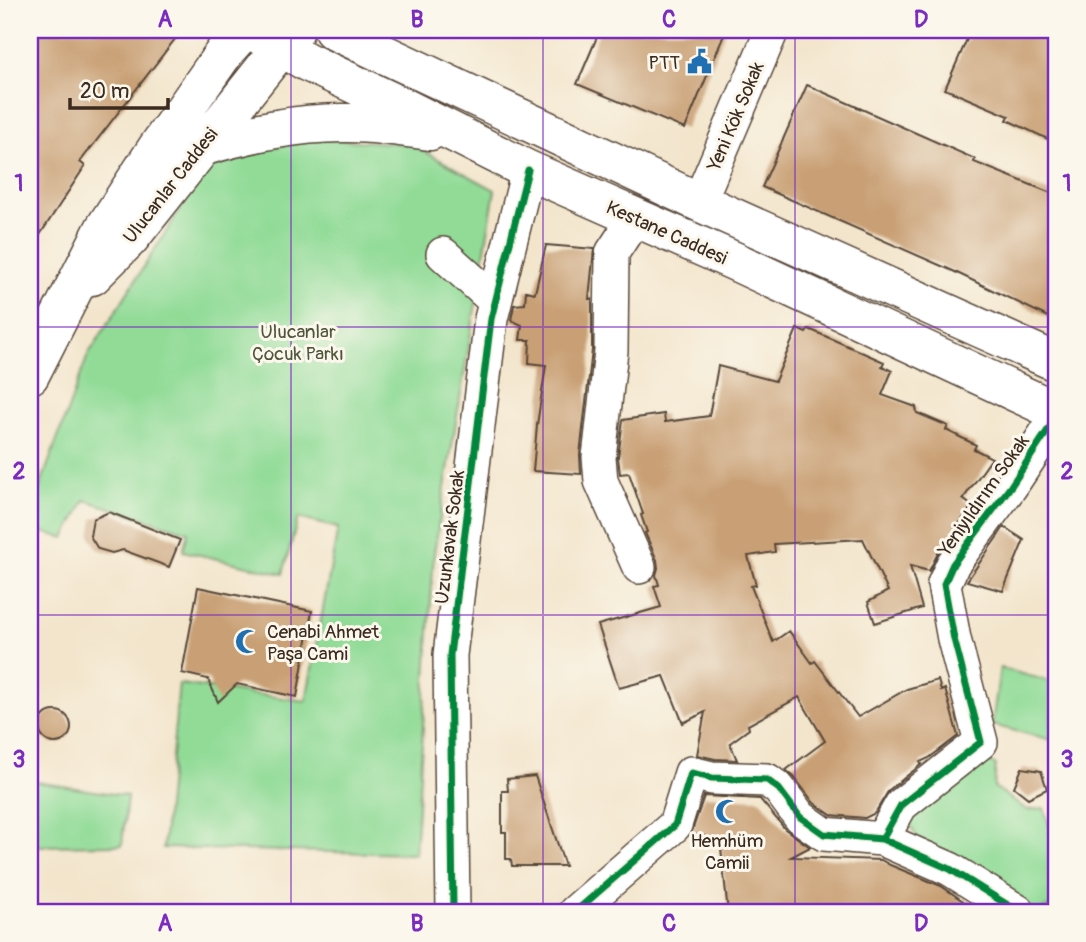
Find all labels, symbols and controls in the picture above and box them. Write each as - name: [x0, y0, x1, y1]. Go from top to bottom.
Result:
- text: A: [158, 5, 173, 34]
- text: B: [410, 5, 424, 34]
- text: C: [662, 5, 676, 34]
- text: D: [914, 5, 928, 34]
- public building icon: PTT: [686, 48, 714, 76]
- place label: PTT: [648, 51, 680, 75]
- street label: Yeni Kök Sokak: [702, 58, 770, 175]
- scale bar: [70, 66, 168, 110]
- text: 20 m: [80, 78, 129, 105]
- street label: Ulucanlar Caddesi: [118, 123, 223, 248]
- text: 1: [15, 169, 24, 198]
- text: 1: [1063, 169, 1072, 198]
- street label: Kestane Caddesi: [602, 195, 731, 270]
- park label: Ulucanlar Çocuk Parkı: [252, 320, 344, 366]
- street label: Yeniyıldırım Sokak: [932, 430, 1035, 562]
- text: 2: [13, 457, 26, 486]
- text: 2: [1061, 457, 1074, 486]
- street label: Uzunkavak Sokak: [430, 469, 470, 606]
- place label: Cenabi Ahmet Paşa Cami: [267, 620, 380, 666]
- mosque icon: Cenabi Ahmet Paşa Cami: [233, 628, 261, 656]
- text: 3: [13, 745, 25, 774]
- text: 3: [1061, 745, 1073, 774]
- mosque icon: Hemhüm Camii: [713, 798, 741, 826]
- place label: Hemhüm Camii: [691, 829, 764, 875]
- text: A: [158, 909, 173, 938]
- text: B: [410, 909, 424, 938]
- text: C: [662, 909, 676, 938]
- text: D: [914, 909, 928, 938]

